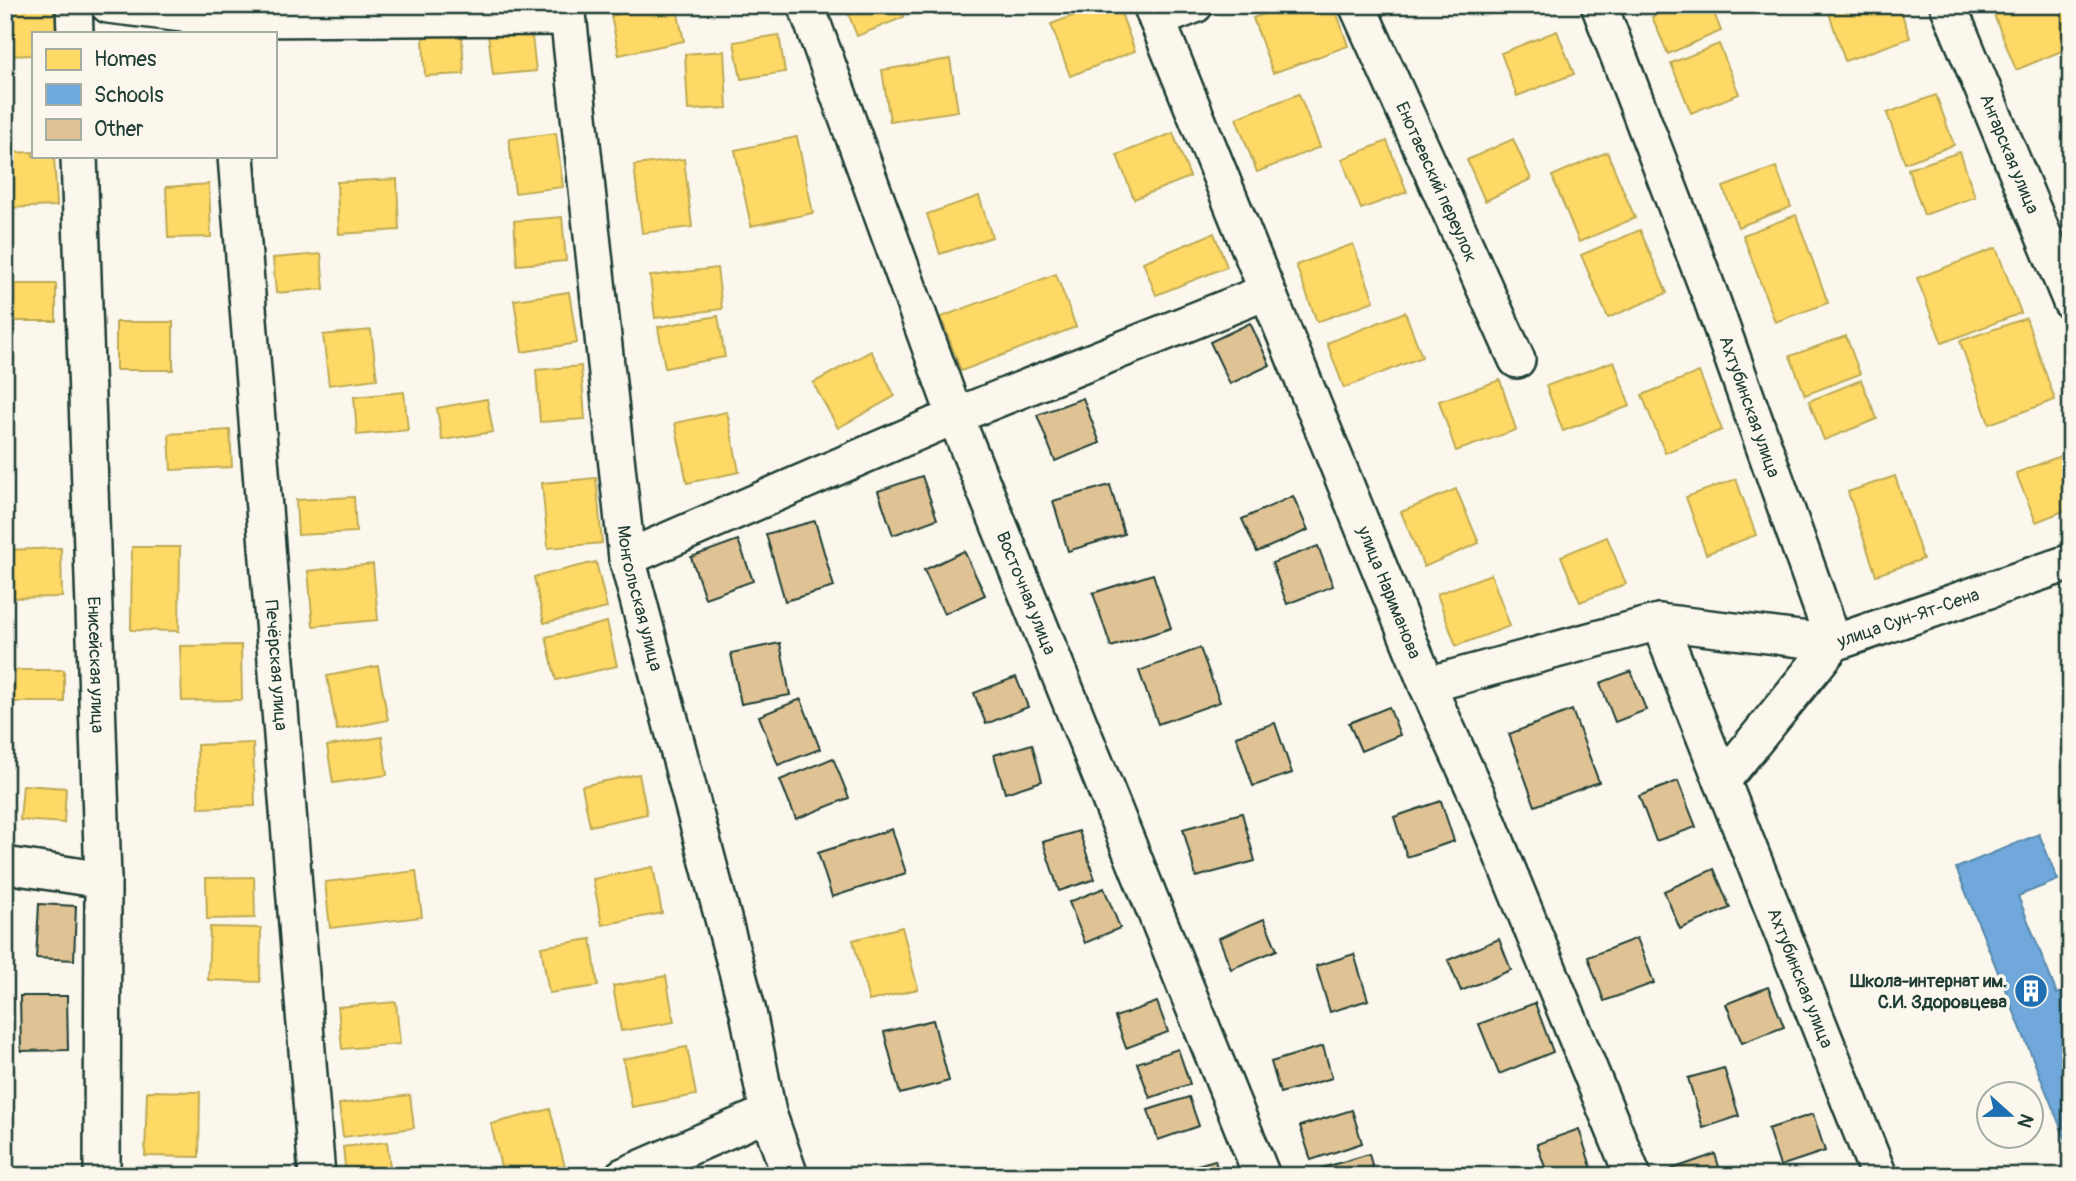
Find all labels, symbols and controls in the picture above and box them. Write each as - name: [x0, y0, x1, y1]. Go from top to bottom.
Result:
- legend: [32, 32, 276, 158]
- text: Homes: [94, 46, 157, 73]
- text: Schools: [94, 82, 164, 109]
- street label: Ангарская улица: [1975, 90, 2045, 217]
- street label: Енотаевский переулок: [1391, 98, 1483, 266]
- text: Other: [94, 116, 144, 143]
- street label: Ахтубинская улица: [1714, 333, 1786, 481]
- street label: улица Нариманова: [1352, 522, 1427, 662]
- street label: Монгольская улица: [612, 524, 668, 673]
- street label: Восточная улица: [991, 528, 1062, 658]
- street label: улица Сун-Ят-Сена: [1833, 583, 1982, 653]
- street label: Енисейская улица: [82, 596, 110, 734]
- street label: Печёрская улица: [260, 599, 293, 732]
- street label: Ахтубинская улица: [1762, 905, 1839, 1051]
- place label: Школа-интернат им. С.И. Здоровцева: [1849, 970, 2008, 1014]
- building icon: Школа-интернат им. С.И. Здоровцева: [2012, 972, 2050, 1010]
- north arrow: [1974, 1080, 2044, 1150]
- text: N: [2011, 1110, 2038, 1131]

